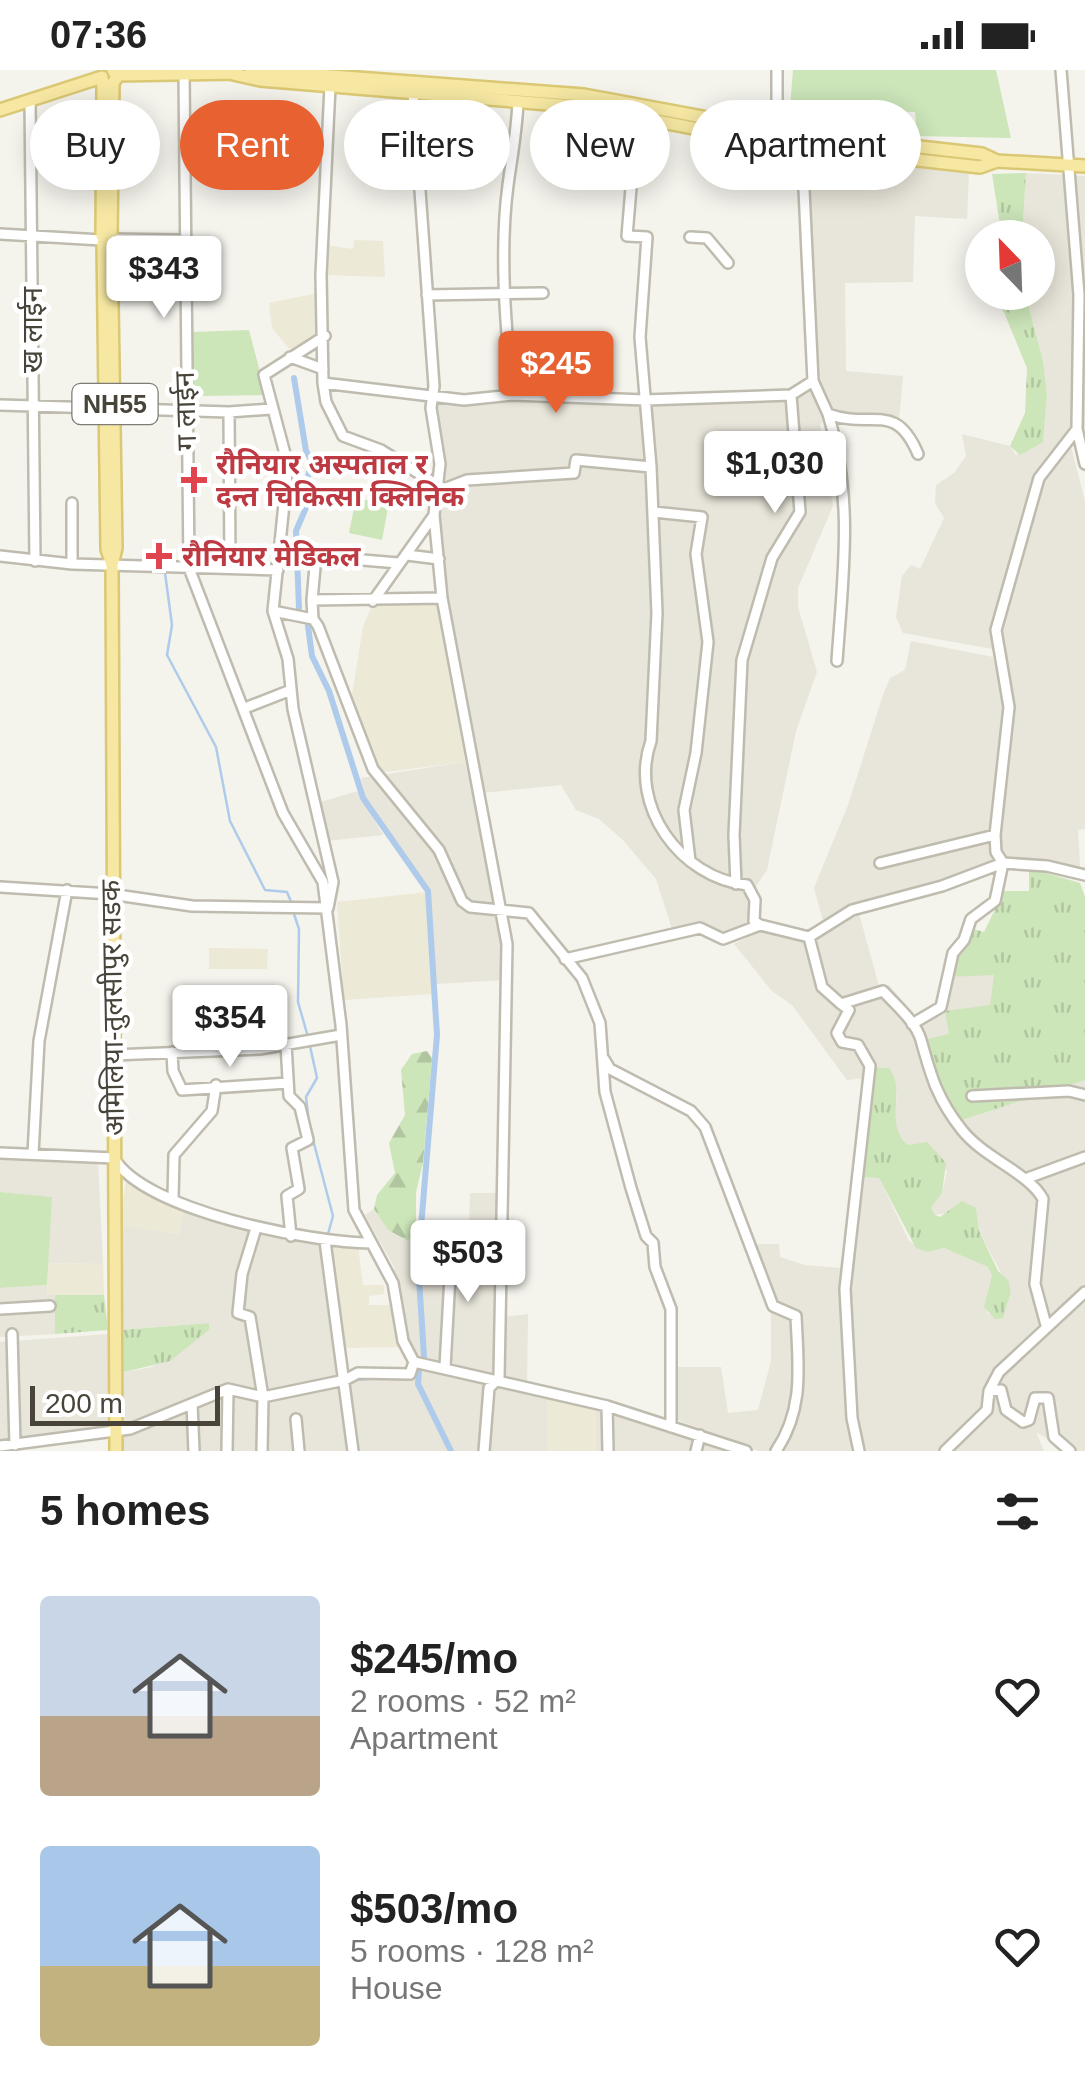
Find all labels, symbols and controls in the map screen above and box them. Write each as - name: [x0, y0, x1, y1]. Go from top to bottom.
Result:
- text: 07:36: [50, 14, 147, 56]
- chip: Buy: [30, 100, 160, 190]
- chip: Rent: [180, 100, 324, 190]
- chip: Filters: [344, 100, 510, 190]
- chip: New: [530, 100, 670, 190]
- chip: Apartment: [690, 100, 921, 190]
- north arrow: [965, 220, 1055, 310]
- map controls: [965, 220, 1055, 310]
- pin: $343: [105, 236, 223, 321]
- text: $343: [128, 250, 200, 286]
- street label: ख लाईन: [16, 286, 48, 373]
- pin: $245: [497, 331, 615, 416]
- text: $245: [520, 345, 592, 381]
- street label: ग लाईन: [168, 370, 202, 451]
- road number: NH55: [72, 384, 158, 424]
- pin: $1,030: [694, 431, 856, 516]
- text: $1,030: [726, 445, 824, 481]
- place label: रौनियार अस्पताल र दन्त चिकित्सा क्लिनिक: [216, 448, 465, 512]
- marker: रौनियार अस्पताल र दन्त चिकित्सा क्लिनिक: [181, 467, 207, 493]
- place label: रौनियार मेडिकल: [182, 539, 362, 572]
- marker: रौनियार मेडिकल: [146, 543, 172, 569]
- street label: अमिलिया-तुलसीपुर सडक: [94, 879, 132, 1136]
- pin: $354: [171, 985, 289, 1070]
- text: $354: [194, 999, 266, 1035]
- pin: $503: [409, 1220, 527, 1305]
- text: $503: [432, 1234, 504, 1270]
- scale bar: [30, 1381, 220, 1426]
- text: 200 m: [45, 1388, 123, 1419]
- icon: filters: [990, 1484, 1045, 1539]
- text: 5 homes: [40, 1487, 210, 1534]
- text: $245/mo: [350, 1635, 518, 1682]
- icon: home: [120, 1636, 240, 1756]
- icon: heart: [990, 1669, 1045, 1724]
- text: 2 rooms · 52 m²: [350, 1683, 576, 1719]
- text: Apartment: [350, 1720, 498, 1756]
- text: $503/mo: [350, 1885, 518, 1932]
- icon: home: [120, 1886, 240, 2006]
- icon: heart: [990, 1919, 1045, 1974]
- text: 5 rooms · 128 m²: [350, 1933, 594, 1969]
- text: House: [350, 1970, 443, 2006]

